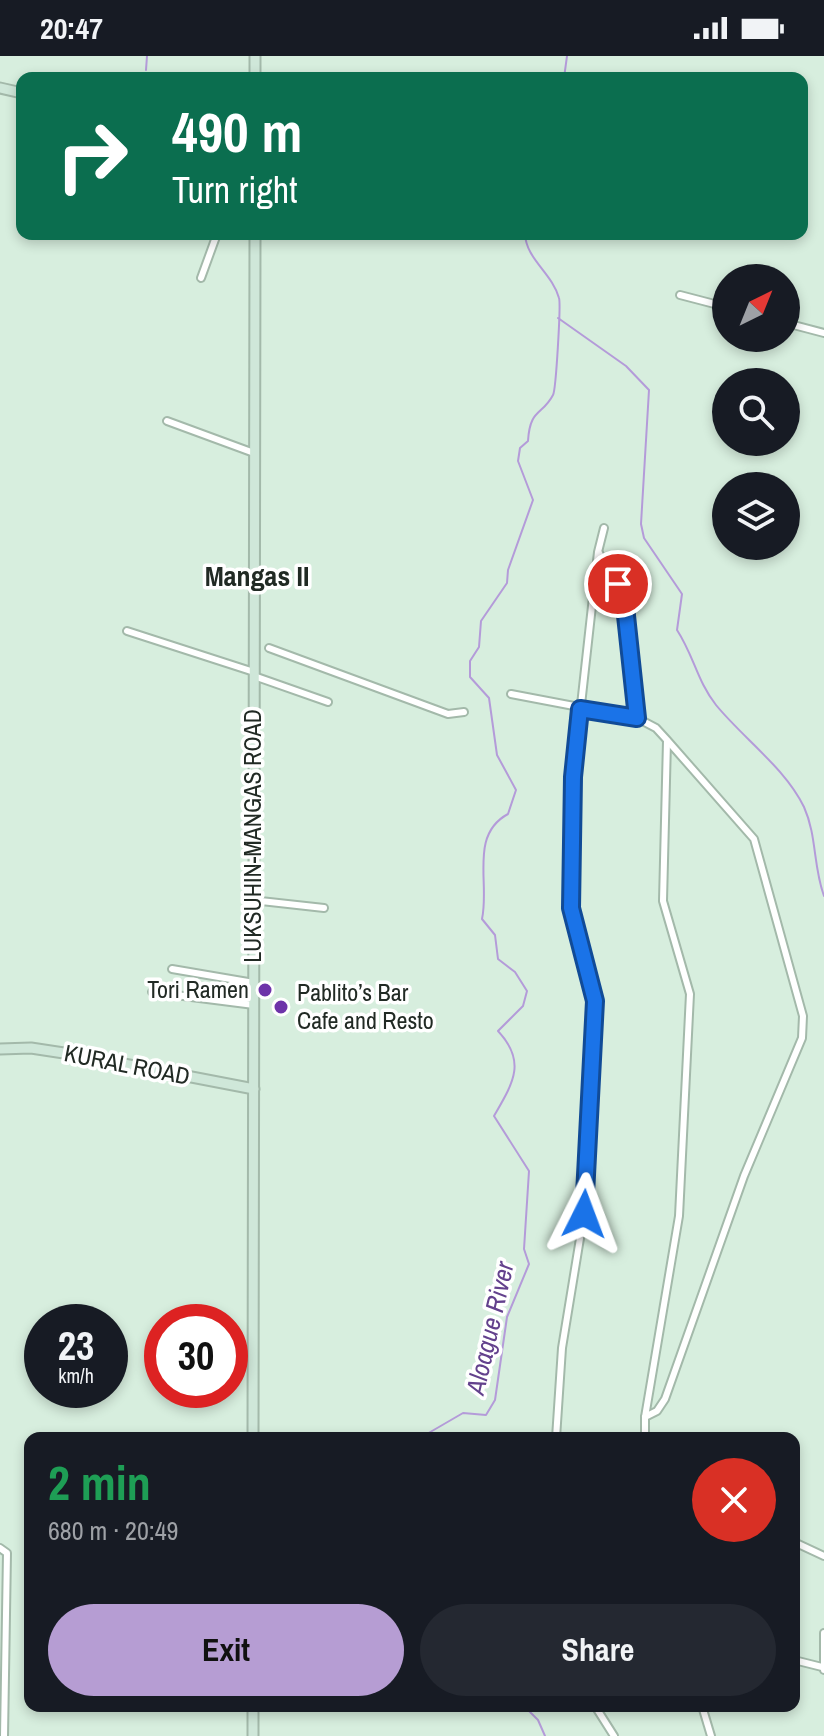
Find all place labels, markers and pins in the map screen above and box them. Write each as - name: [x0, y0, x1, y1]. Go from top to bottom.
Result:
- pin: [584, 550, 652, 618]
- place label: Tori Ramen: [147, 973, 249, 1005]
- place label: Pablito’s Bar Cafe and Resto: [297, 976, 434, 1036]
- marker: Tori Ramen: [256, 981, 274, 999]
- marker: Pablito’s Bar Cafe and Resto: [272, 998, 290, 1016]

